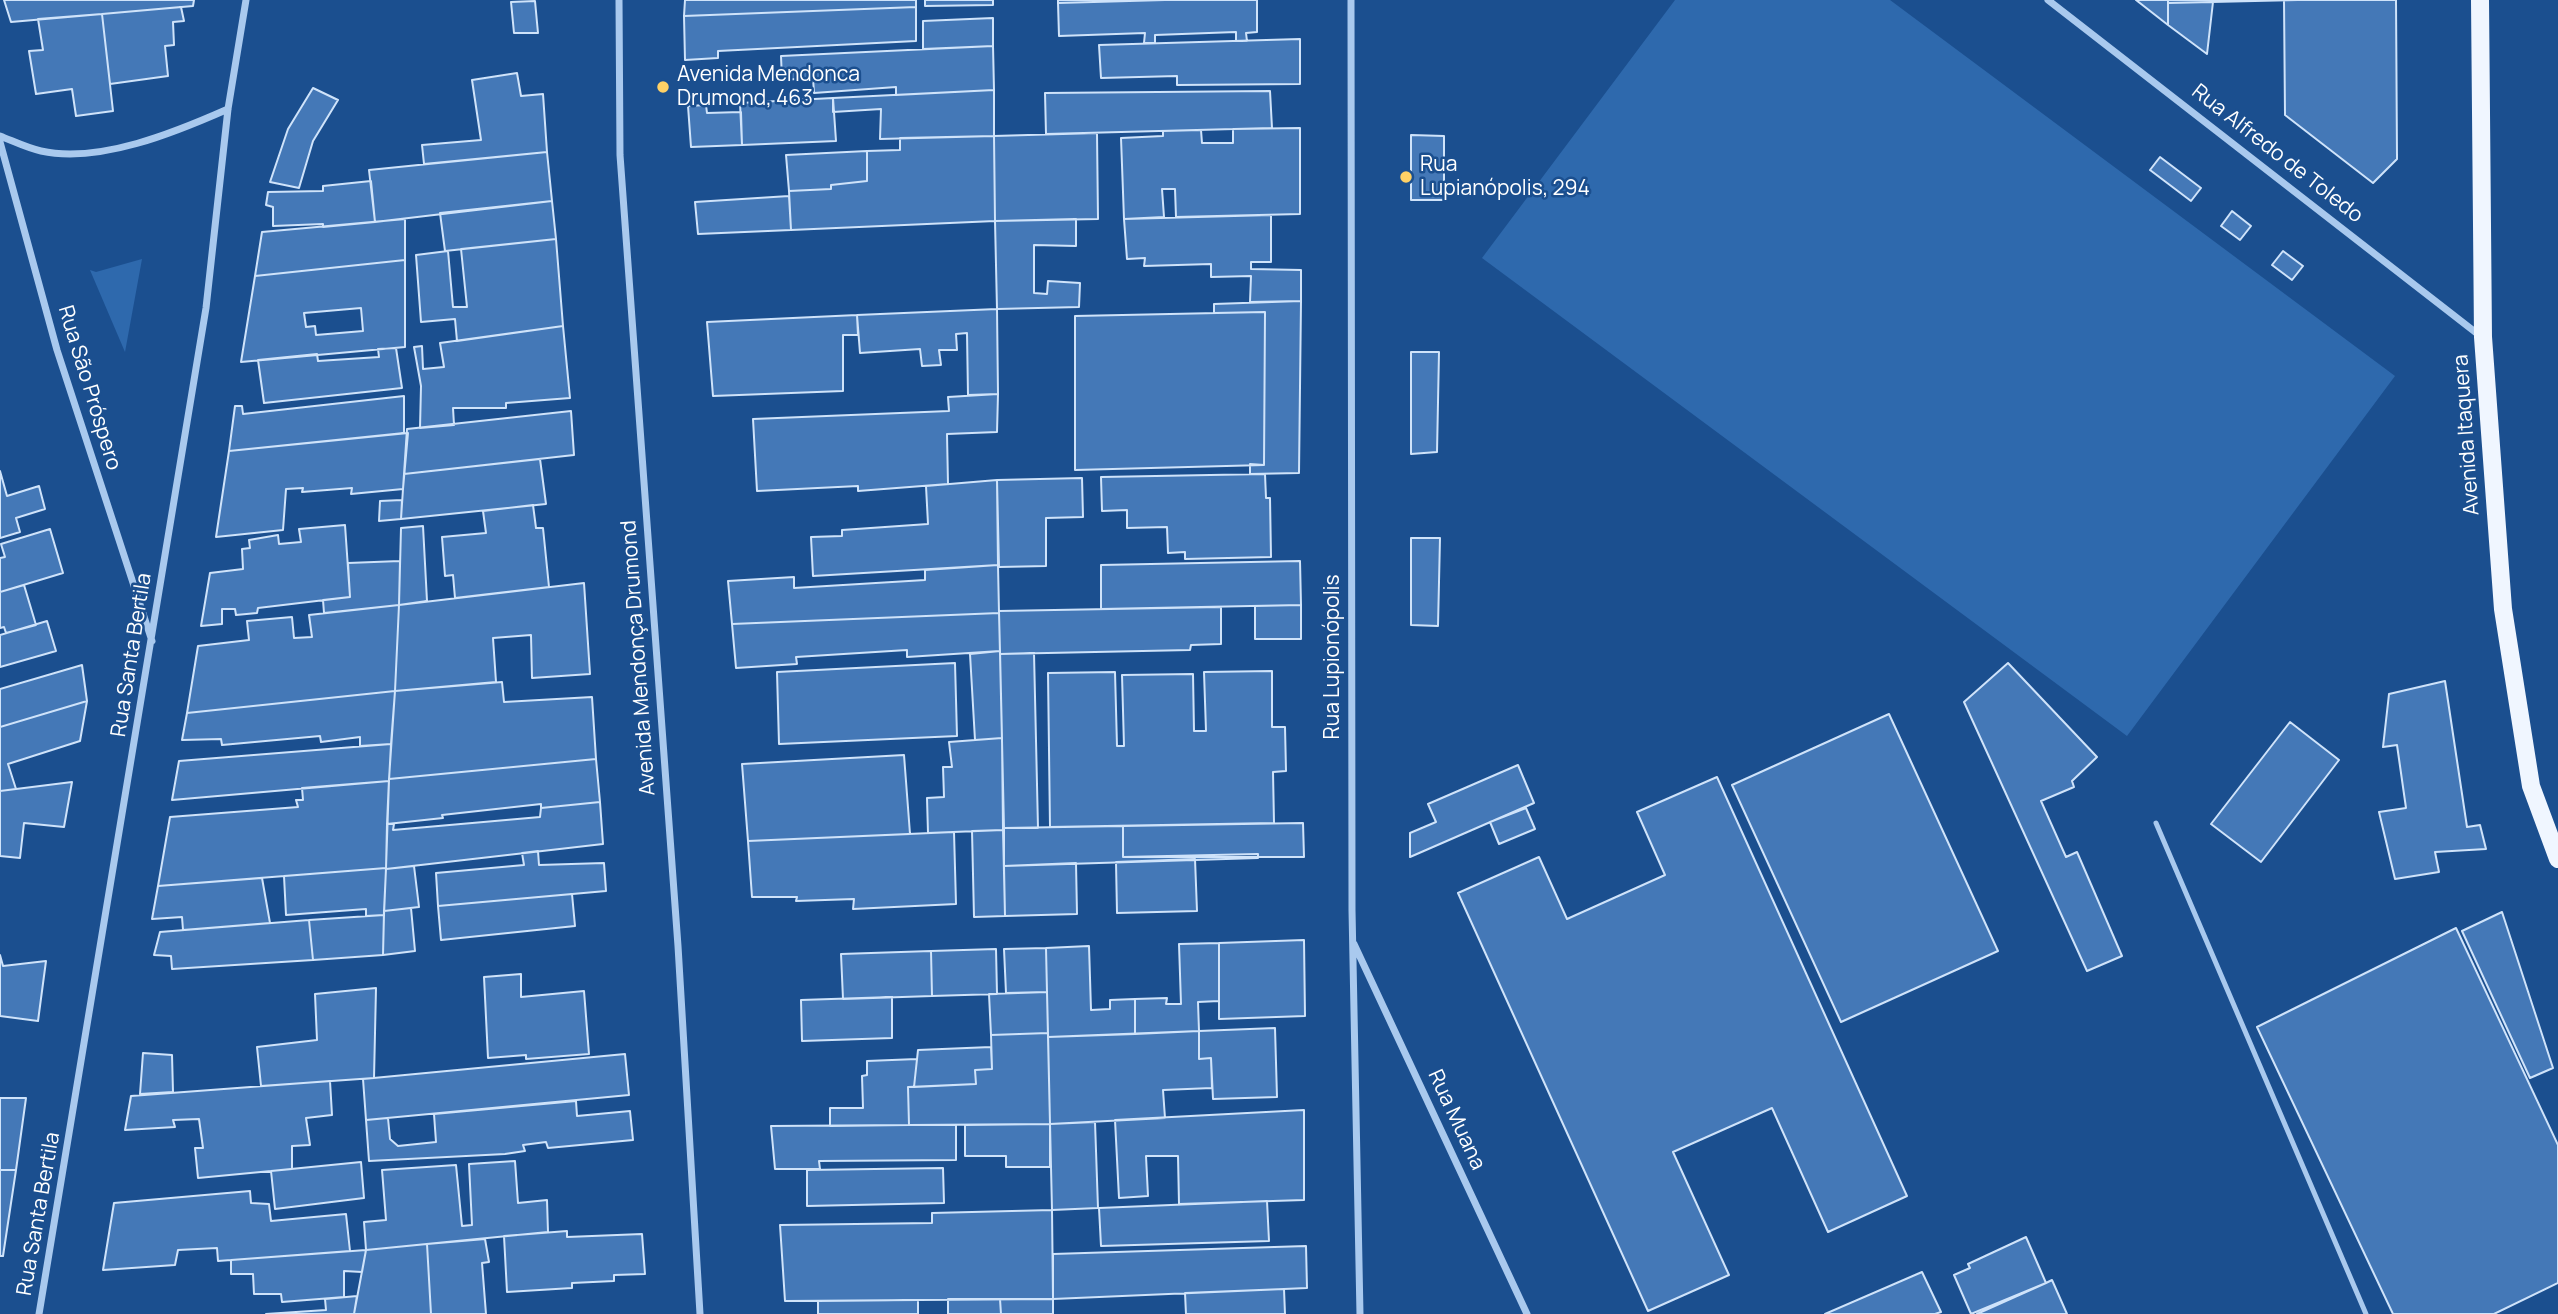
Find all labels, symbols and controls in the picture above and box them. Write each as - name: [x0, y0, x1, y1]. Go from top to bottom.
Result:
- place label: Avenida Mendonca Drumond, 463: [677, 62, 860, 112]
- marker: Avenida Mendonca Drumond, 463: [655, 79, 671, 95]
- street label: Rua Alfredo de Toledo: [2186, 79, 2368, 229]
- place label: Rua Lupianópolis, 294: [1420, 152, 1590, 202]
- marker: Rua Lupianópolis, 294: [1398, 169, 1414, 185]
- street label: Rua São Próspero: [52, 303, 126, 473]
- street label: Avenida Itaquera: [2449, 354, 2485, 516]
- street label: Avenida Mendonça Drumond: [617, 519, 661, 797]
- street label: Rua Santa Bertila: [107, 571, 157, 739]
- street label: Rua Lupionópolis: [1320, 574, 1346, 740]
- street label: Rua Muana: [1422, 1066, 1490, 1174]
- street label: Rua Santa Bertila: [12, 1130, 66, 1298]

